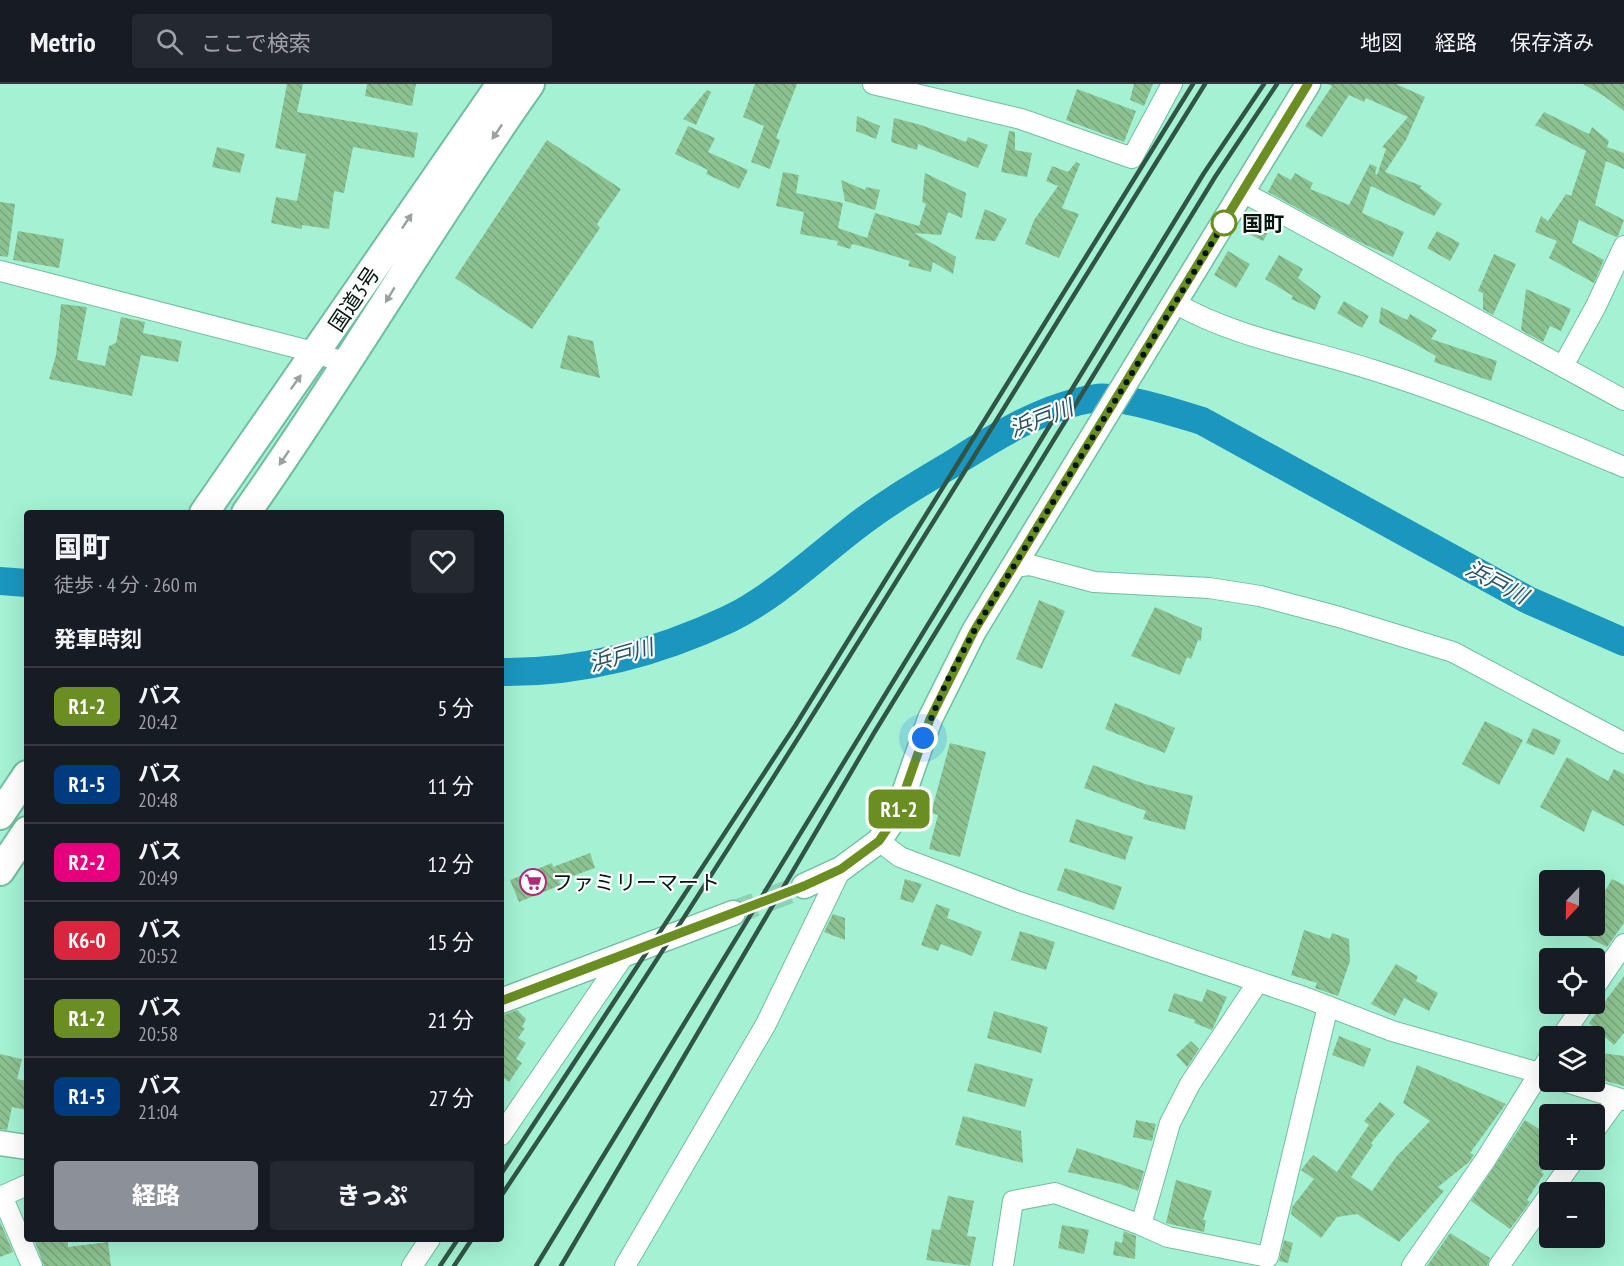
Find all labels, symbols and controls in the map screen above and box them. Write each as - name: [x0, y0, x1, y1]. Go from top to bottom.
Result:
- search box: [132, 14, 552, 68]
- text: Metrio: [30, 23, 96, 60]
- icon: search: [153, 25, 186, 58]
- text: ここで検索: [201, 29, 311, 57]
- text: 地図: [1360, 29, 1402, 56]
- text: 経路: [1435, 29, 1477, 56]
- text: 保存済み: [1510, 29, 1594, 56]
- one-way arrow: [491, 124, 502, 140]
- marker: 国町: [1211, 210, 1237, 236]
- place label: 国町: [1242, 210, 1284, 237]
- one-way arrow: [401, 214, 413, 230]
- street label: 国道3号: [323, 261, 385, 337]
- one-way arrow: [385, 287, 396, 303]
- one-way arrow: [290, 374, 302, 389]
- water label: 浜戸川: [1005, 392, 1079, 443]
- one-way arrow: [278, 450, 290, 466]
- text: 国町: [54, 528, 110, 565]
- button: heart: [411, 530, 474, 593]
- water label: 浜戸川: [1461, 554, 1534, 611]
- text: 徒歩 · 4 分 · 260 m: [54, 572, 197, 598]
- text: 発車時刻: [54, 625, 142, 653]
- water label: 浜戸川: [585, 632, 658, 678]
- text: バス: [138, 681, 182, 709]
- text: R1-2: [69, 693, 105, 720]
- text: 5 分: [437, 694, 474, 722]
- text: 20:42: [138, 709, 178, 735]
- your location: [908, 723, 938, 753]
- text: バス: [138, 759, 182, 787]
- text: R1-5: [69, 771, 105, 798]
- text: 11 分: [428, 772, 474, 800]
- text: 20:48: [138, 787, 178, 813]
- line badge: R1-2: [857, 790, 941, 828]
- text: R1-2: [881, 796, 917, 823]
- text: バス: [138, 837, 182, 865]
- text: R2-2: [69, 849, 105, 876]
- text: 12 分: [428, 850, 474, 878]
- text: 20:49: [138, 865, 178, 891]
- supermarket icon: ファミリーマート: [518, 867, 548, 897]
- place label: ファミリーマート: [552, 869, 720, 896]
- north arrow: [1539, 870, 1605, 936]
- map controls: [1539, 870, 1605, 1248]
- text: バス: [138, 915, 182, 943]
- text: K6-0: [68, 927, 106, 954]
- text: 15 分: [428, 928, 474, 956]
- text: 20:52: [138, 943, 178, 969]
- button: locate: [1539, 948, 1605, 1014]
- text: バス: [138, 993, 182, 1021]
- text: R1-2: [69, 1005, 105, 1032]
- text: 21 分: [428, 1006, 474, 1034]
- text: 20:58: [138, 1021, 178, 1047]
- button: layers: [1539, 1026, 1605, 1092]
- text: バス: [138, 1071, 182, 1099]
- text: R1-5: [69, 1083, 105, 1110]
- text: 27 分: [428, 1084, 474, 1112]
- text: 21:04: [138, 1099, 178, 1125]
- button: +: [1539, 1104, 1605, 1170]
- button: 経路: [54, 1161, 258, 1230]
- button: きっぷ: [270, 1161, 474, 1230]
- button: −: [1539, 1182, 1605, 1248]

